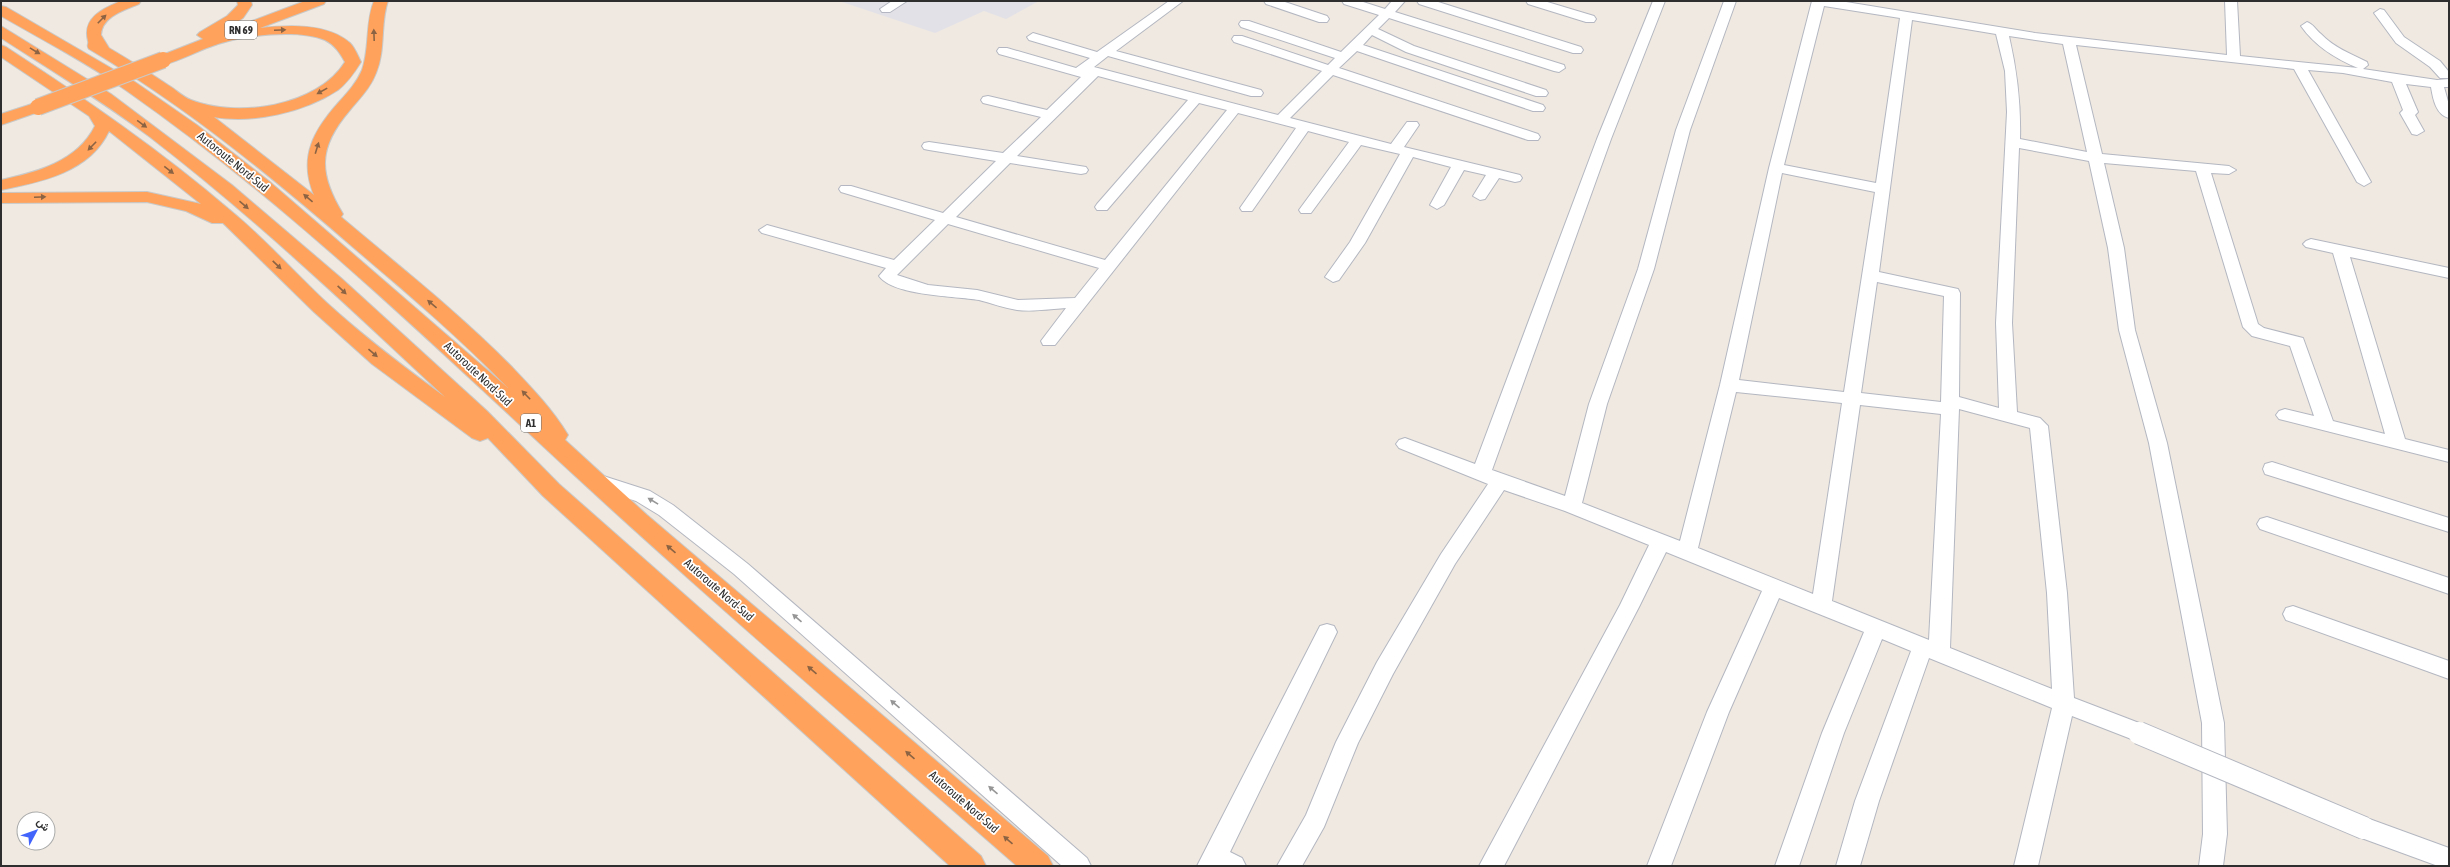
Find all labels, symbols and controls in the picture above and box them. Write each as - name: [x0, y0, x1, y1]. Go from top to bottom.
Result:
- one-way arrow: [97, 14, 107, 24]
- road number: RN 69: [225, 21, 257, 39]
- one-way arrow: [274, 27, 287, 33]
- one-way arrow: [371, 28, 377, 41]
- one-way arrow: [30, 47, 40, 55]
- one-way arrow: [317, 88, 328, 95]
- one-way arrow: [137, 120, 148, 128]
- street label: Autoroute Nord-Sud: [195, 129, 271, 195]
- one-way arrow: [87, 141, 97, 151]
- one-way arrow: [314, 141, 320, 153]
- one-way arrow: [164, 166, 175, 175]
- one-way arrow: [34, 194, 47, 200]
- one-way arrow: [302, 194, 313, 203]
- one-way arrow: [239, 200, 249, 209]
- one-way arrow: [272, 261, 282, 270]
- one-way arrow: [337, 285, 347, 295]
- one-way arrow: [427, 300, 438, 309]
- street label: Autoroute Nord-Sud: [441, 339, 515, 409]
- one-way arrow: [368, 349, 378, 358]
- one-way arrow: [522, 390, 531, 399]
- road number: A1: [521, 414, 541, 432]
- one-way arrow: [647, 498, 659, 505]
- one-way arrow: [666, 544, 676, 553]
- street label: Autoroute Nord-Sud: [681, 556, 757, 624]
- one-way arrow: [792, 614, 803, 623]
- one-way arrow: [806, 666, 817, 675]
- one-way arrow: [890, 700, 900, 709]
- one-way arrow: [905, 751, 915, 760]
- street label: Autoroute Nord-Sud: [926, 768, 1002, 836]
- one-way arrow: [988, 785, 998, 794]
- north arrow: [16, 811, 56, 851]
- text: ش: [34, 816, 52, 834]
- one-way arrow: [1003, 836, 1014, 845]

